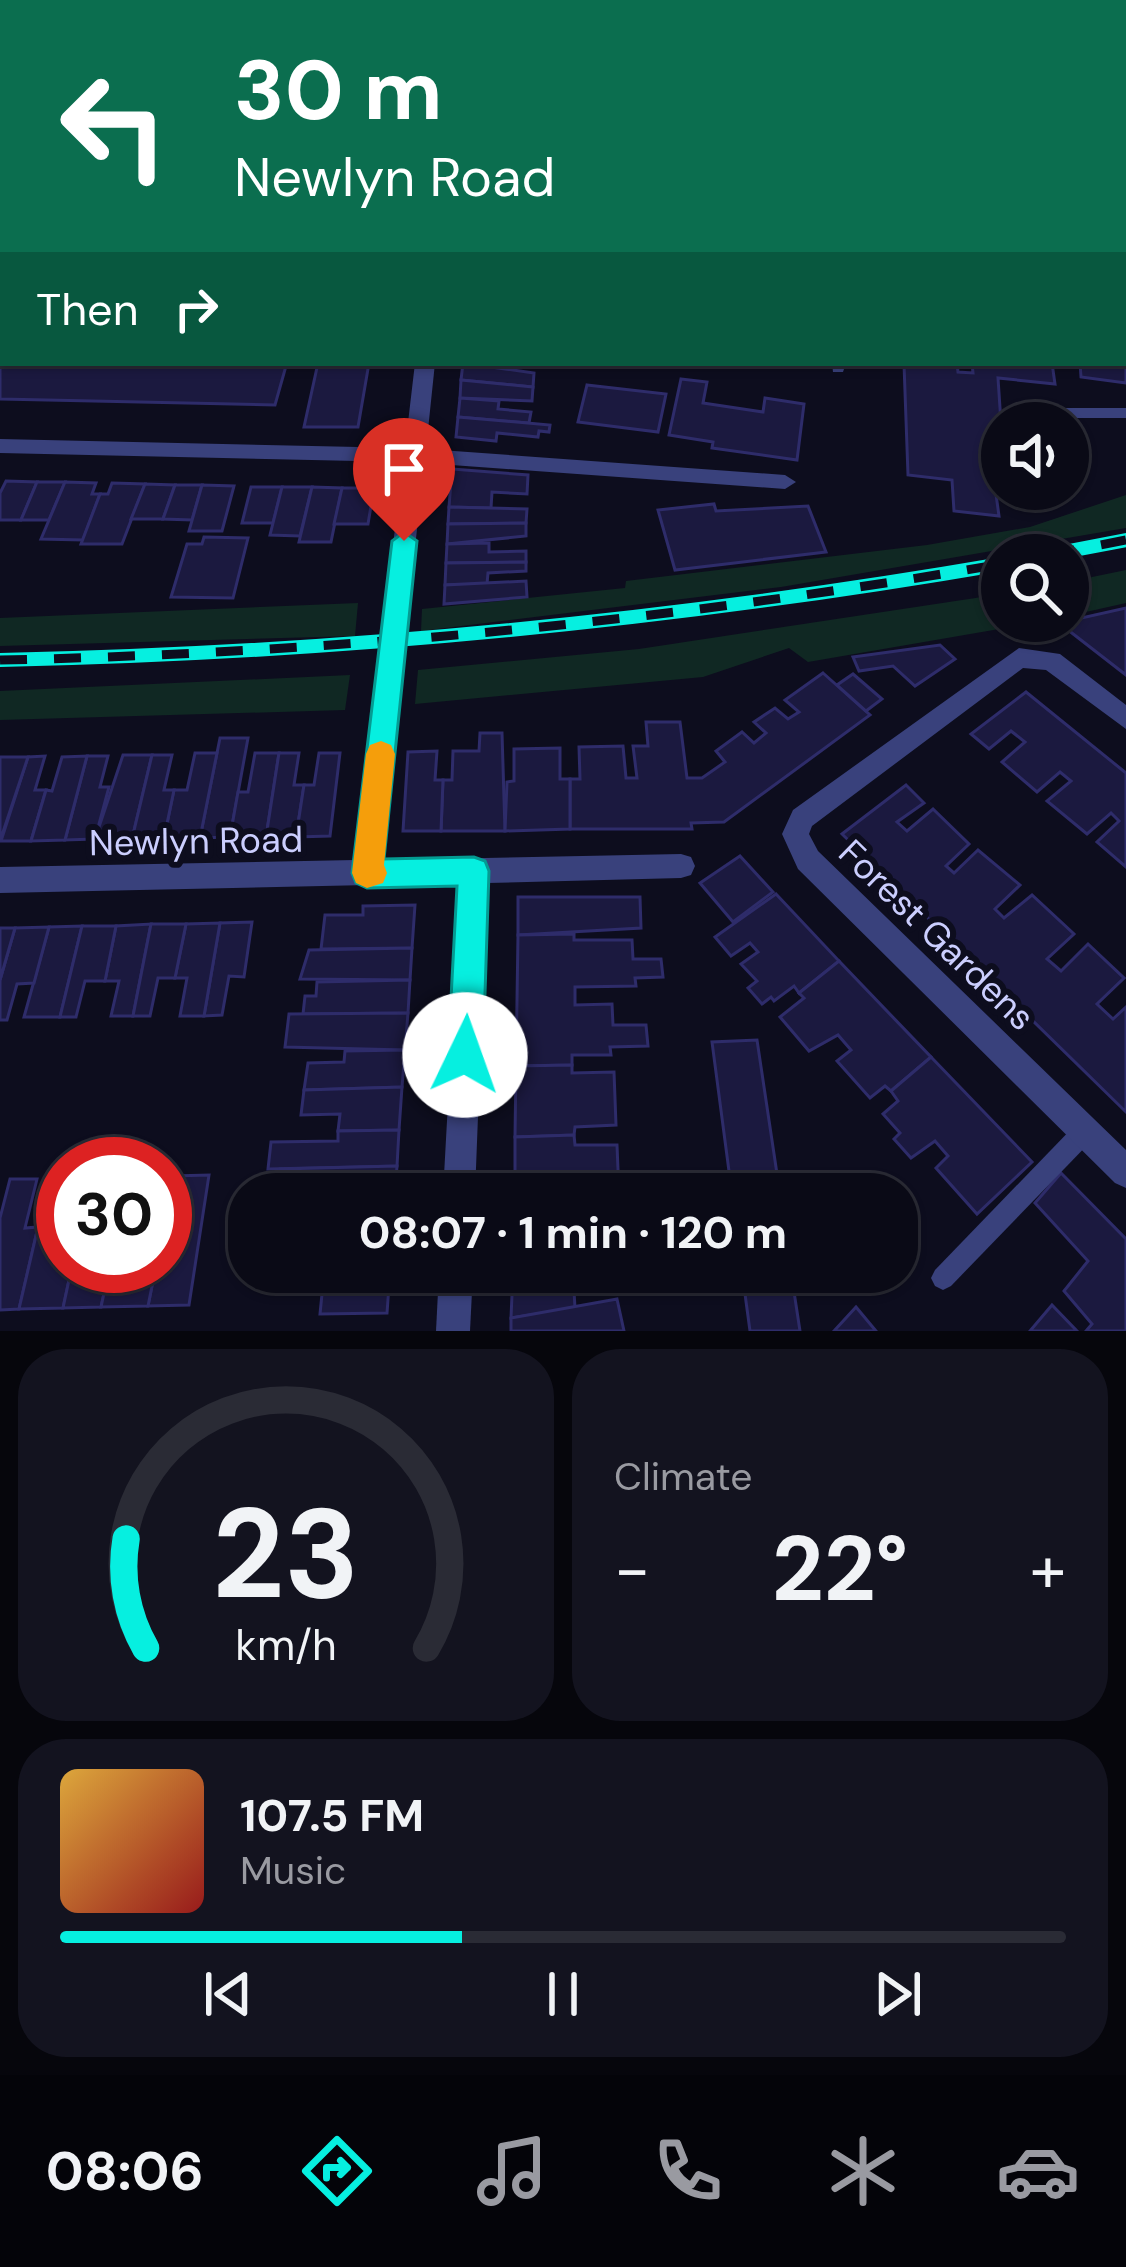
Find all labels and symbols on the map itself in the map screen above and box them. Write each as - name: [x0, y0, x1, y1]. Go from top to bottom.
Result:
- pin: [353, 418, 455, 541]
- street label: Newlyn Road: [89, 816, 303, 866]
- street label: Forest Gardens: [829, 829, 1045, 1041]
- position arrow: [402, 992, 528, 1118]
- speed limit sign: 30: [36, 1137, 192, 1293]

